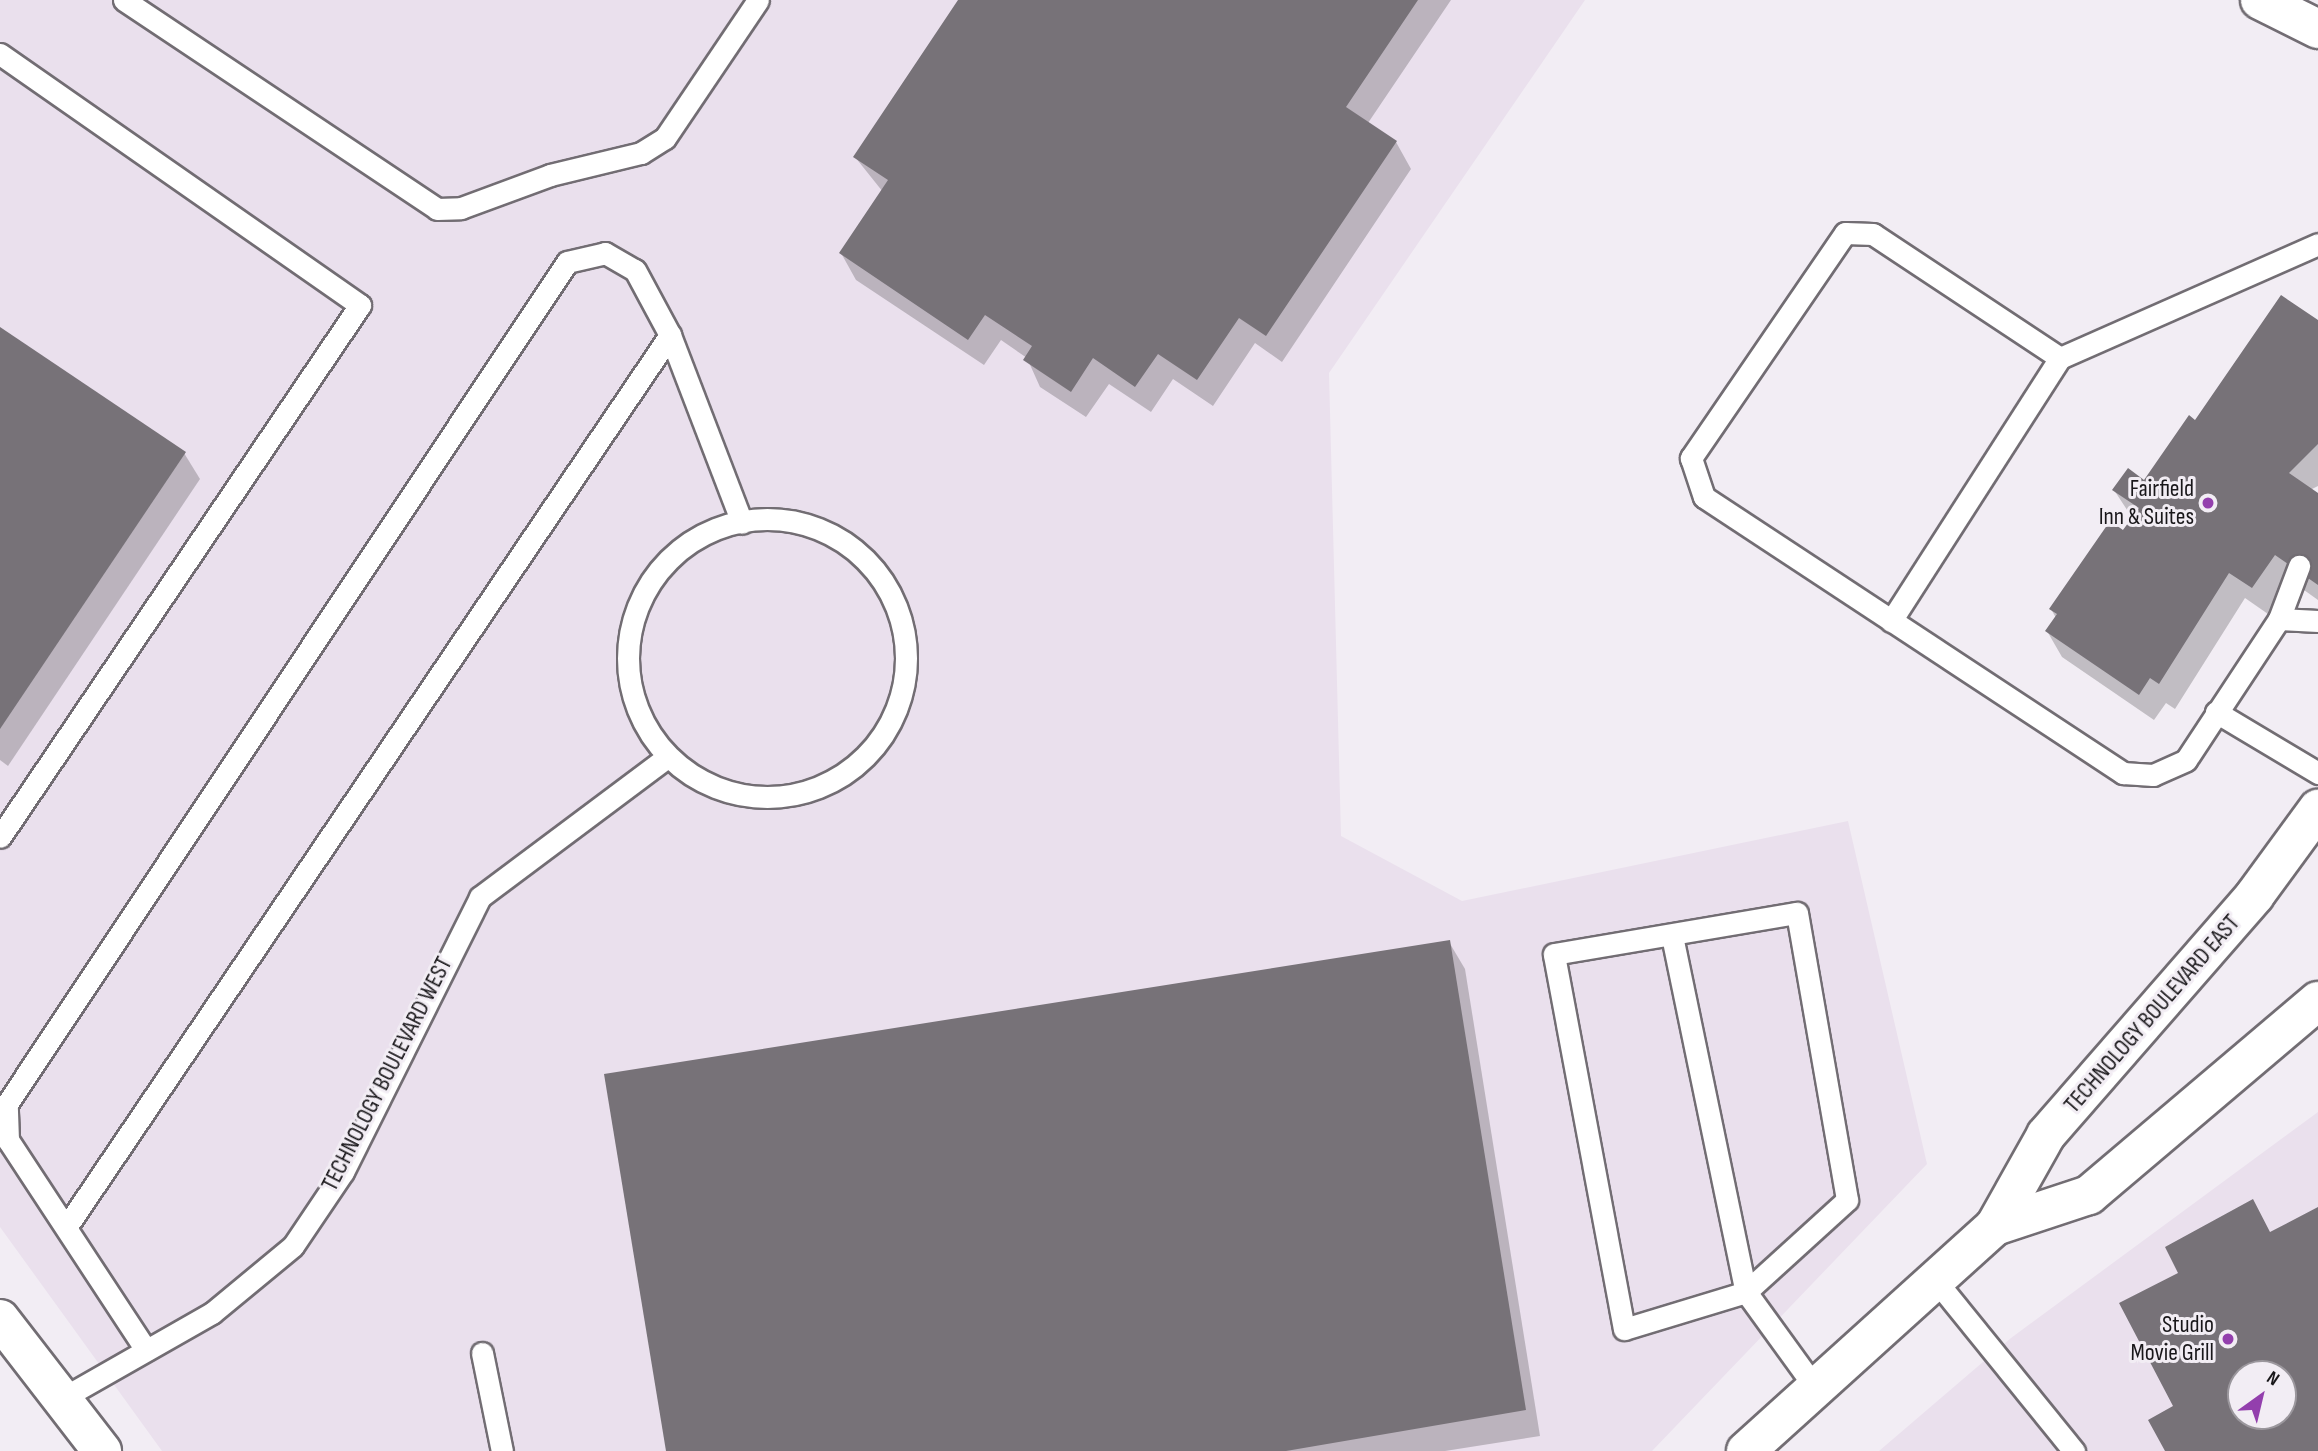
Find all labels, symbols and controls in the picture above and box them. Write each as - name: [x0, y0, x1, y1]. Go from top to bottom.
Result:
- place label: Fairfield Inn & Suites: [2099, 475, 2194, 531]
- marker: Fairfield Inn & Suites: [2200, 495, 2216, 511]
- street label: TECHNOLOGY BOULEVARD EAST: [2058, 909, 2246, 1119]
- street label: TECHNOLOGY BOULEVARD WEST: [315, 952, 459, 1196]
- place label: Studio Movie Grill: [2130, 1311, 2214, 1367]
- marker: Studio Movie Grill: [2220, 1331, 2236, 1347]
- north arrow: [2227, 1360, 2297, 1430]
- text: N: [2262, 1366, 2284, 1391]

